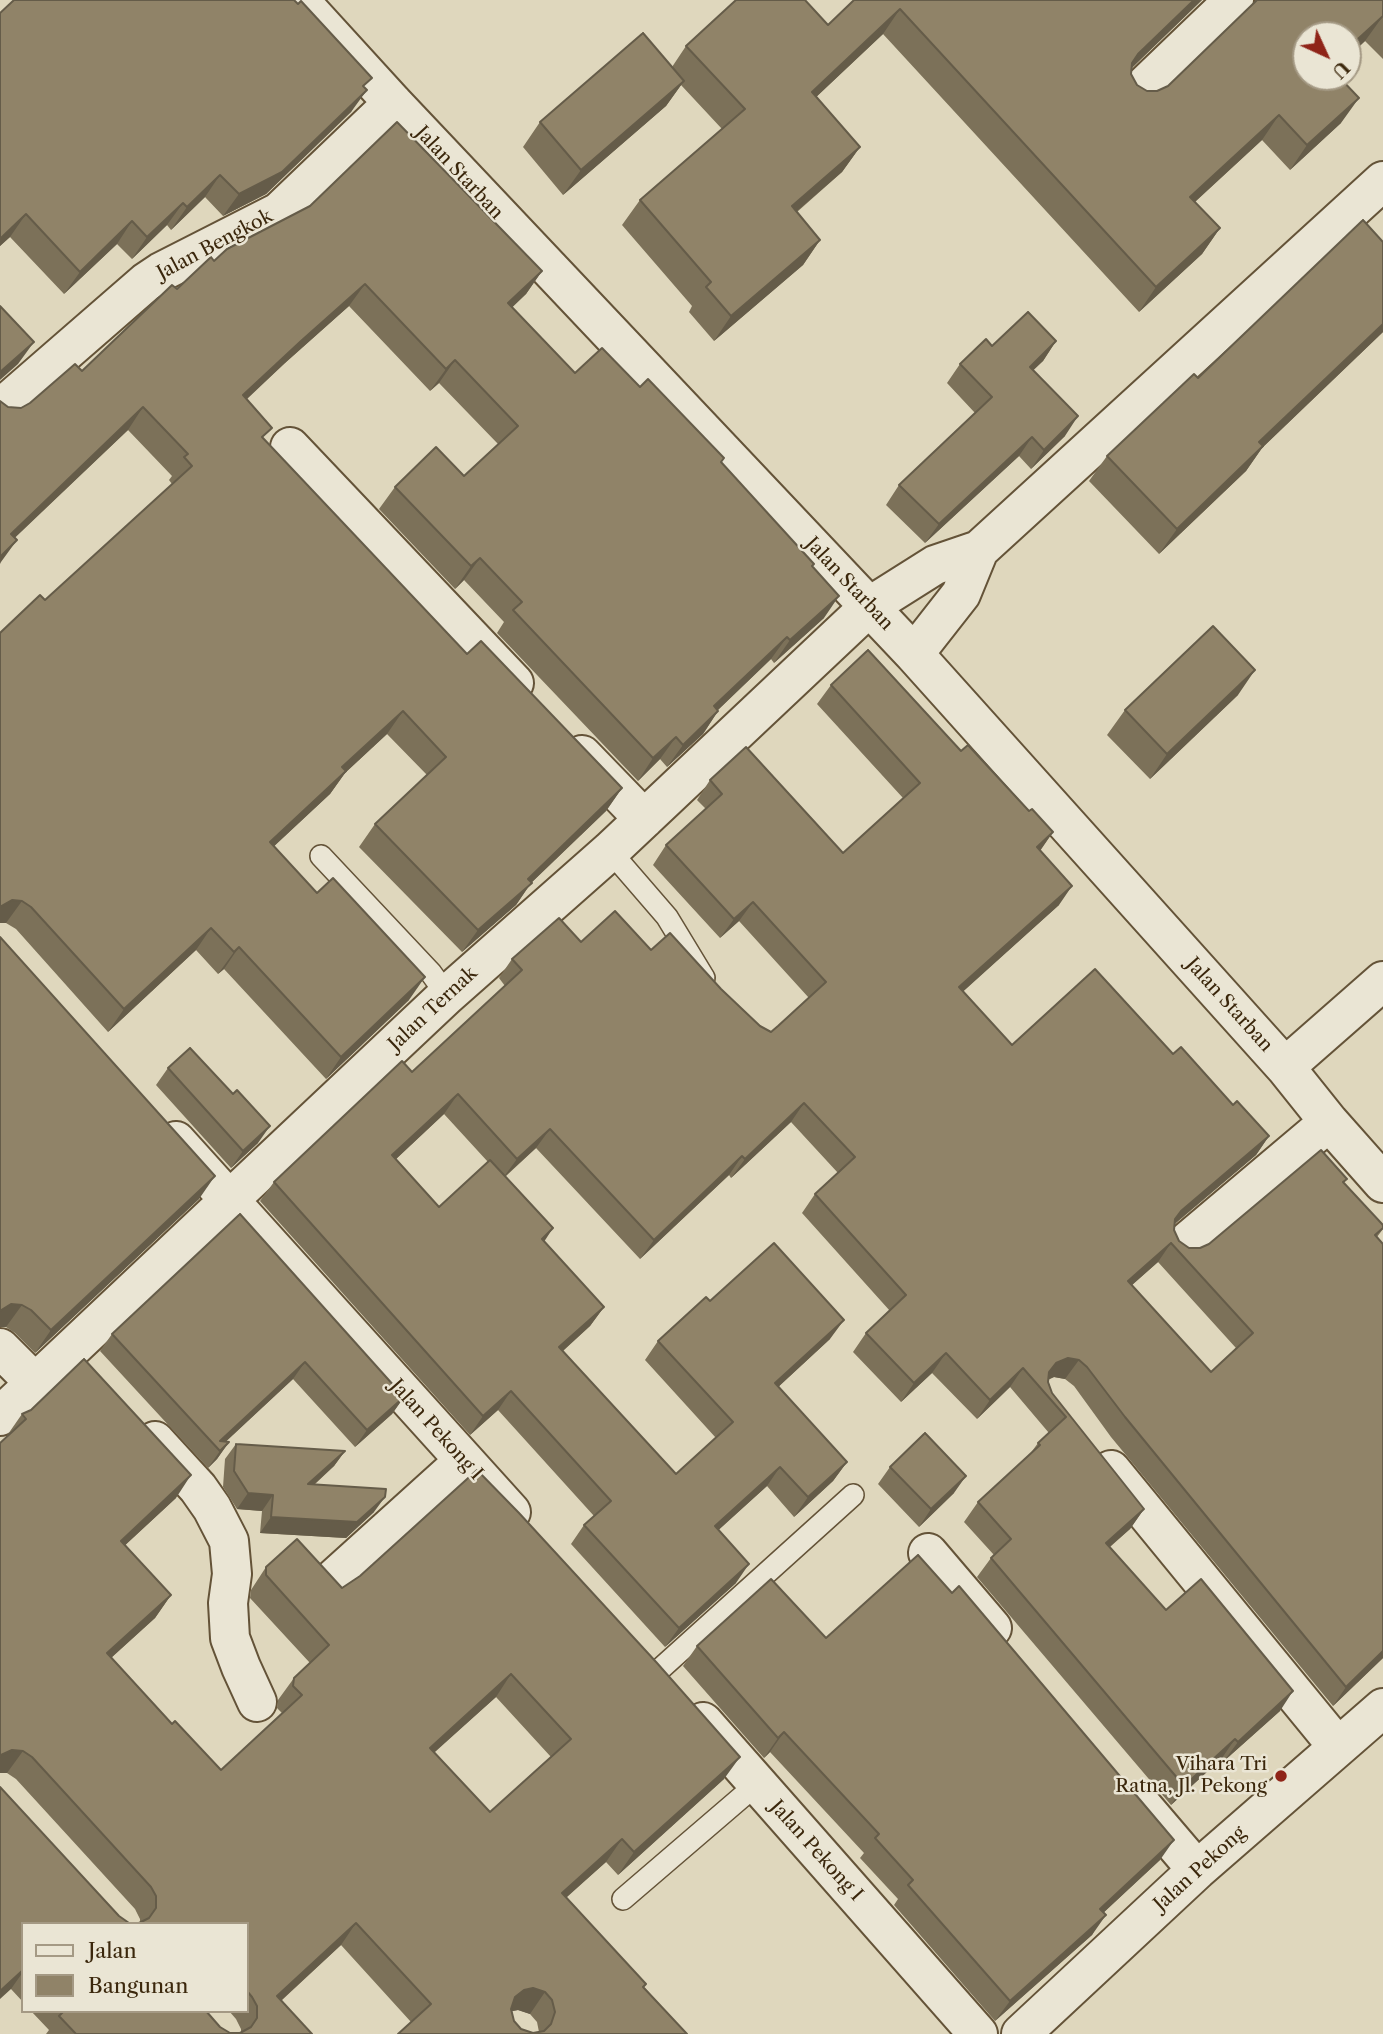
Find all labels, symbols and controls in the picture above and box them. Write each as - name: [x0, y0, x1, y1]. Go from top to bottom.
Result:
- north arrow: [1292, 21, 1362, 91]
- text: U: [1327, 56, 1354, 83]
- street label: Jalan Starban: [410, 122, 508, 224]
- street label: Jalan Bengkok: [153, 205, 277, 285]
- street label: Jalan Starban: [800, 533, 898, 635]
- street label: Jalan Starban: [1181, 953, 1277, 1057]
- street label: Jalan Ternak: [384, 962, 482, 1056]
- street label: Jalan Pekong I: [385, 1375, 487, 1485]
- place label: Vihara Tri Ratna, Jl. Pekong: [1115, 1754, 1267, 1798]
- marker: Vihara Tri Ratna, Jl. Pekong: [1273, 1768, 1289, 1784]
- street label: Jalan Pekong I: [765, 1796, 867, 1906]
- street label: Jalan Pekong: [1149, 1822, 1251, 1916]
- legend: [21, 1922, 248, 2013]
- text: Jalan: [88, 1938, 137, 1963]
- text: Bangunan: [88, 1973, 188, 1998]

